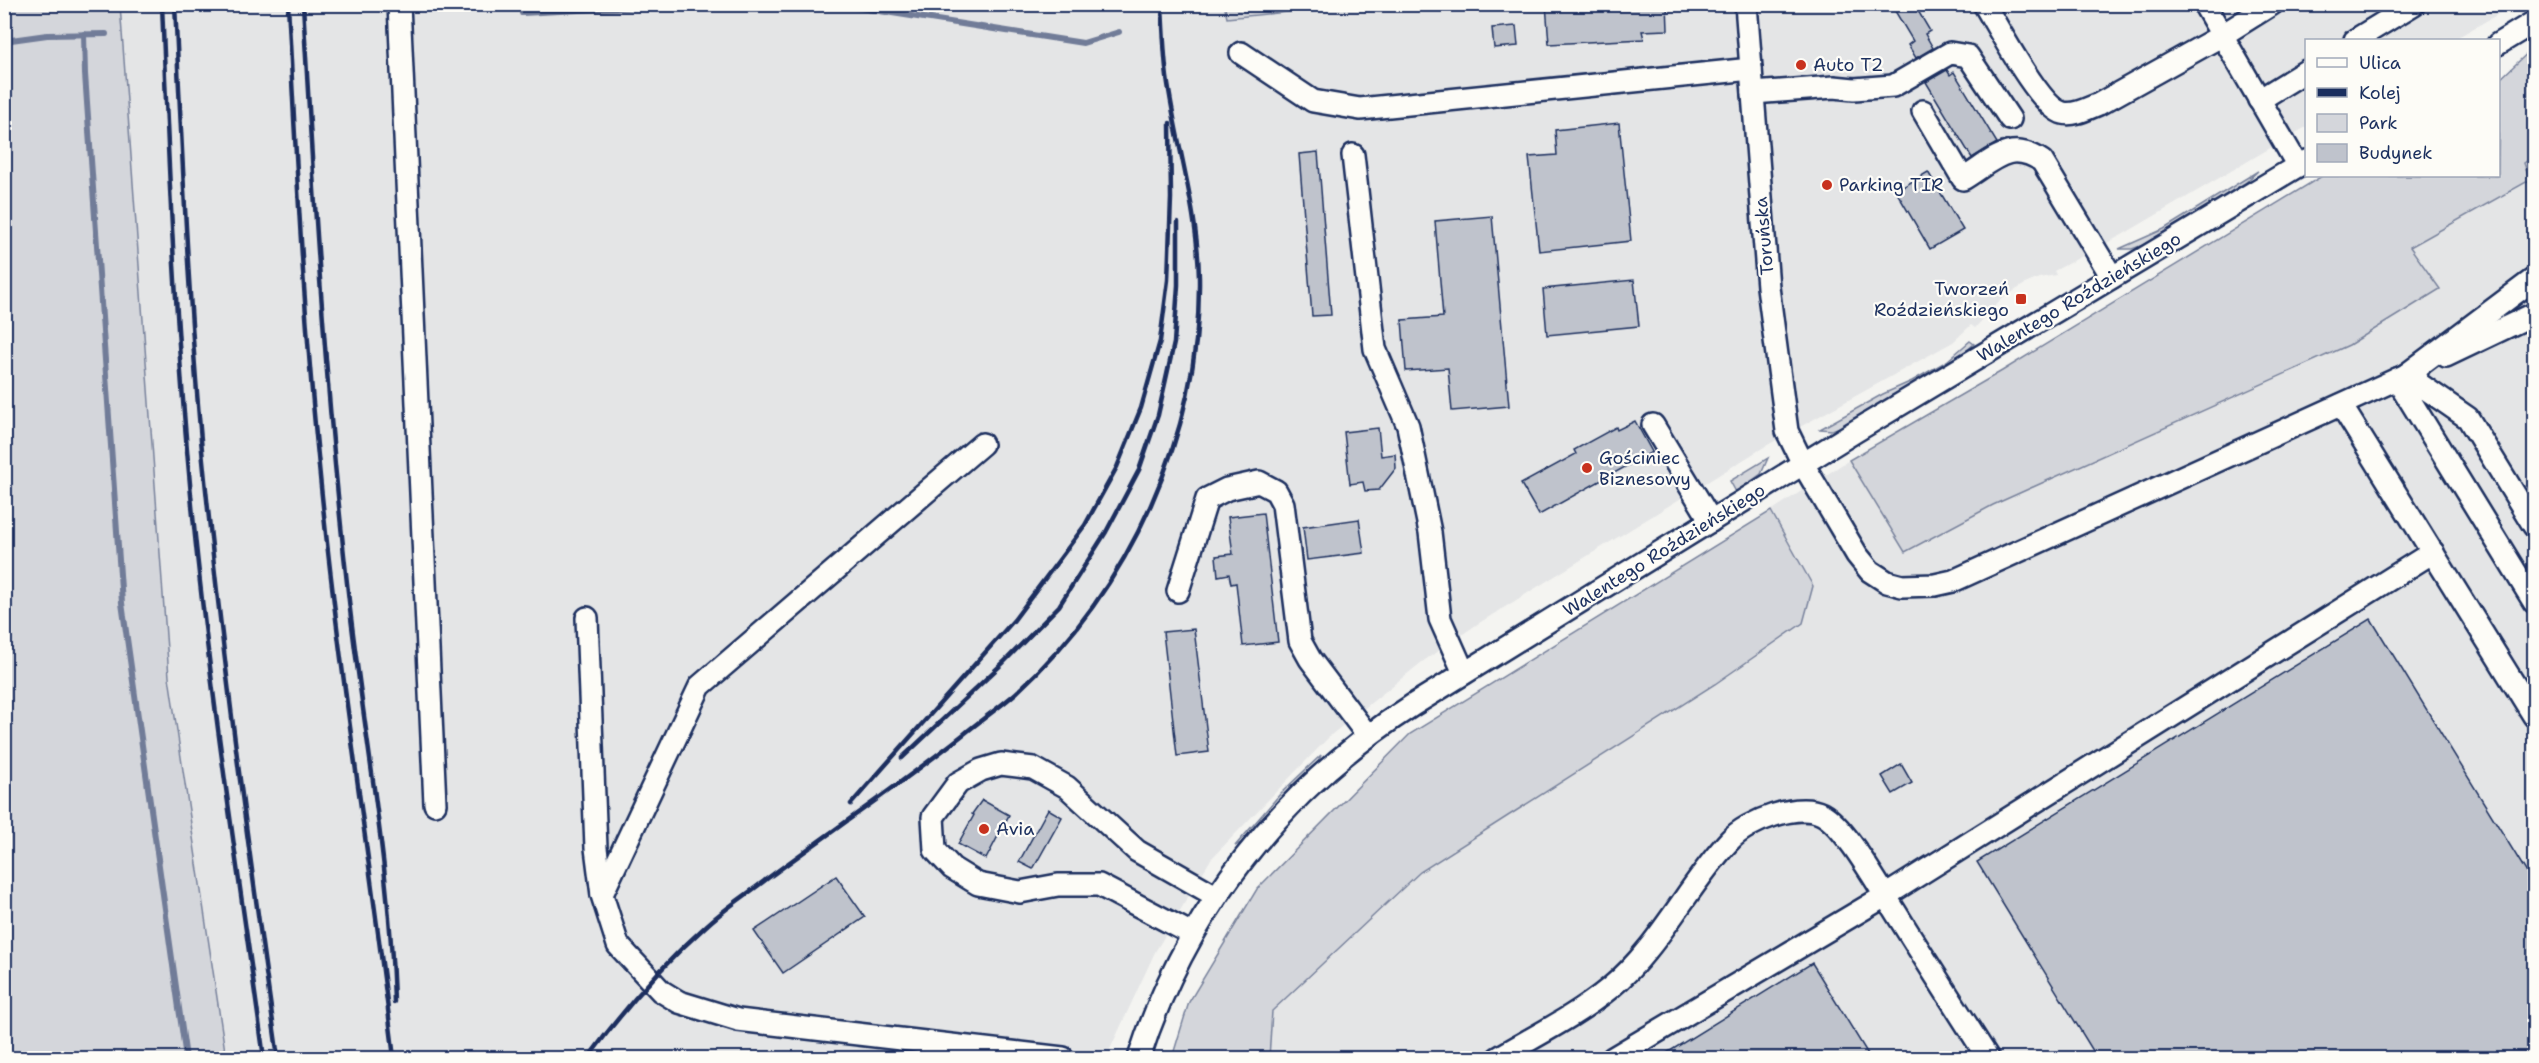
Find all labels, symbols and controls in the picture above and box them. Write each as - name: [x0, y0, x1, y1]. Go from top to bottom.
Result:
- legend: [2305, 39, 2500, 177]
- text: Ulica: [2359, 51, 2401, 75]
- place label: Auto T2: [1813, 53, 1883, 77]
- marker: Auto T2: [1794, 58, 1808, 72]
- text: Kolej: [2359, 81, 2401, 105]
- text: Park: [2359, 111, 2398, 135]
- text: Budynek: [2359, 141, 2433, 165]
- place label: Parking TIR: [1839, 173, 1943, 197]
- marker: Parking TIR: [1820, 178, 1834, 192]
- street label: Toruńska: [1749, 196, 1779, 276]
- street label: Walentego Roździeńskiego: [1972, 226, 2186, 368]
- place label: Tworzeń Roździeńskiego: [1874, 277, 2009, 322]
- marker: Tworzeń Roździeńskiego: [2014, 292, 2028, 306]
- place label: Gościniec Biznesowy: [1599, 446, 1691, 491]
- marker: Gościniec Biznesowy: [1580, 461, 1594, 475]
- street label: Walentego Roździeńskiego: [1558, 478, 1770, 622]
- place label: Avia: [996, 817, 1034, 841]
- marker: Avia: [977, 822, 991, 836]

